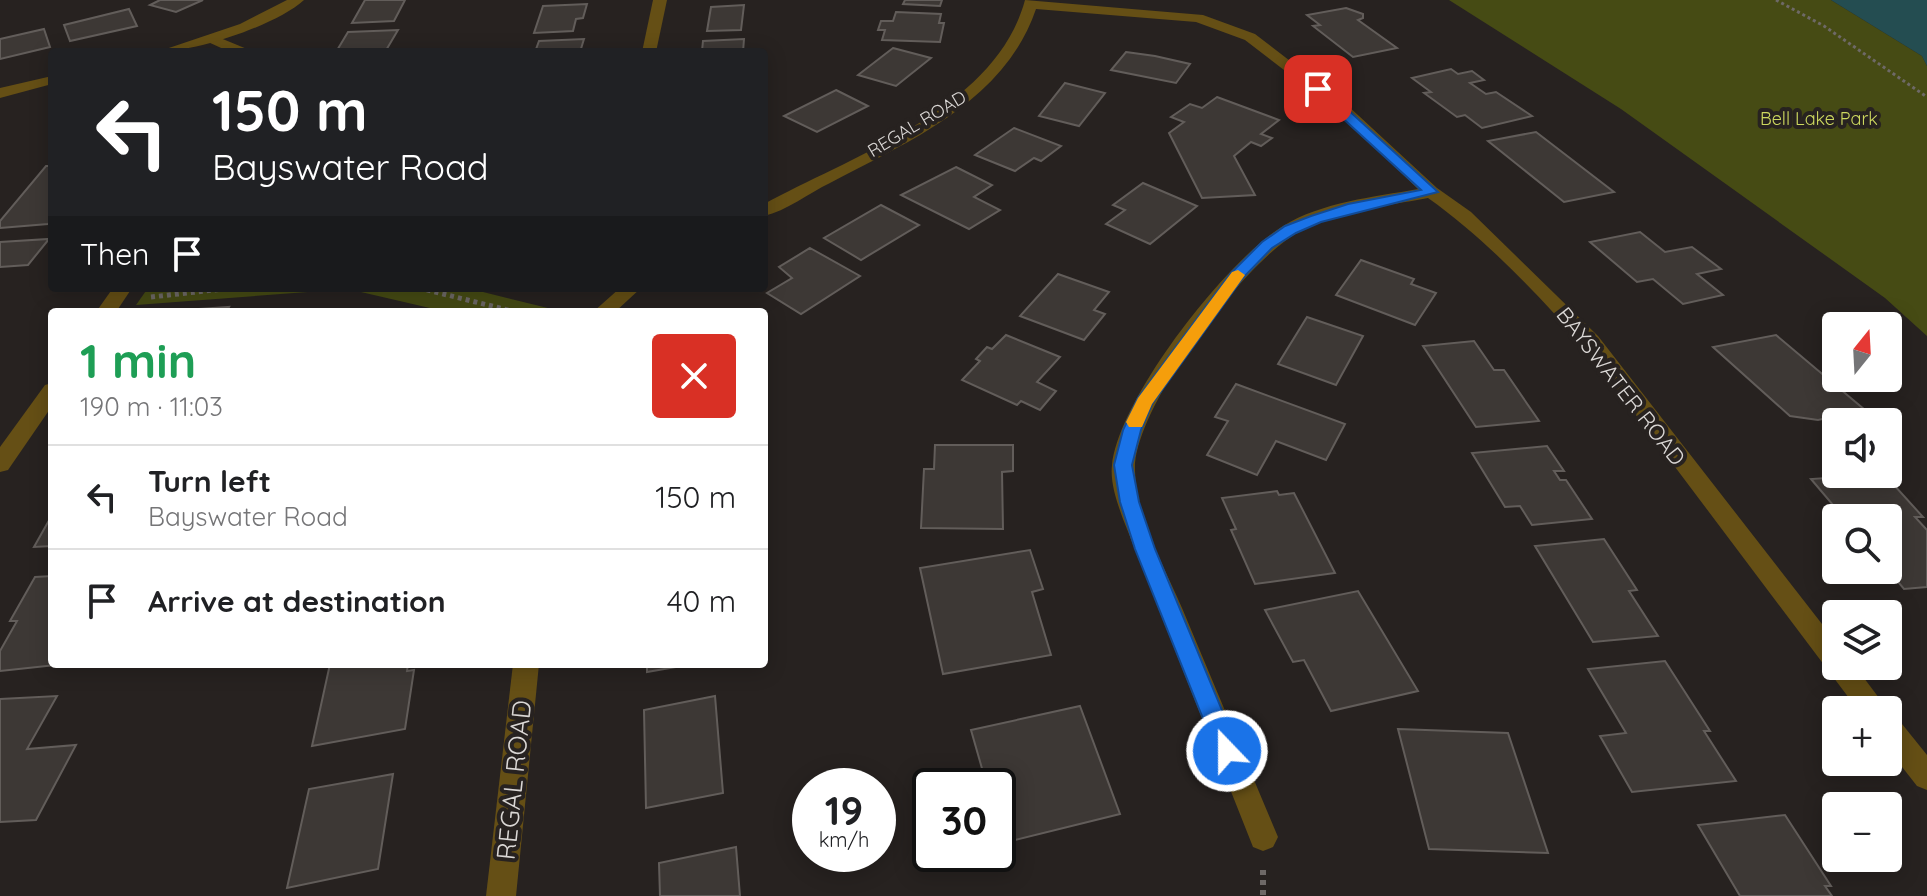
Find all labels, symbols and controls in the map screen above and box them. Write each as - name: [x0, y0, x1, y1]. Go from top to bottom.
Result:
- pin: [1284, 55, 1352, 123]
- icon: arrive: [1296, 67, 1340, 111]
- text: 150 m: [212, 75, 368, 145]
- icon: left: [80, 80, 184, 184]
- street label: REGAL ROAD: [863, 85, 970, 162]
- park label: Bell Lake Park: [1760, 107, 1878, 130]
- text: Bayswater Road: [212, 144, 489, 189]
- icon: arrive: [165, 232, 209, 276]
- text: Then: [80, 235, 149, 273]
- street label: BAYSWATER ROAD: [1550, 301, 1692, 471]
- north arrow: [1822, 312, 1902, 392]
- map controls: [1822, 312, 1902, 872]
- text: 1 min: [80, 330, 196, 390]
- button: close: [652, 334, 736, 418]
- text: 190 m · 11:03: [80, 390, 223, 423]
- button: sound: [1822, 408, 1902, 488]
- text: Turn left: [148, 462, 271, 500]
- icon: left: [80, 475, 124, 519]
- text: 150 m: [655, 478, 736, 516]
- text: Bayswater Road: [148, 500, 348, 533]
- button: search: [1822, 504, 1902, 584]
- icon: arrive: [80, 579, 124, 623]
- text: Arrive at destination: [148, 582, 446, 620]
- text: 40 m: [667, 582, 736, 620]
- button: layers: [1822, 600, 1902, 680]
- button: +: [1822, 696, 1902, 776]
- street label: REGAL ROAD: [489, 698, 538, 861]
- position arrow: [1185, 709, 1269, 793]
- speed limit sign: 30: [912, 768, 1016, 872]
- text: 19: [825, 785, 863, 835]
- button: −: [1822, 792, 1902, 872]
- text: km/h: [819, 827, 869, 852]

